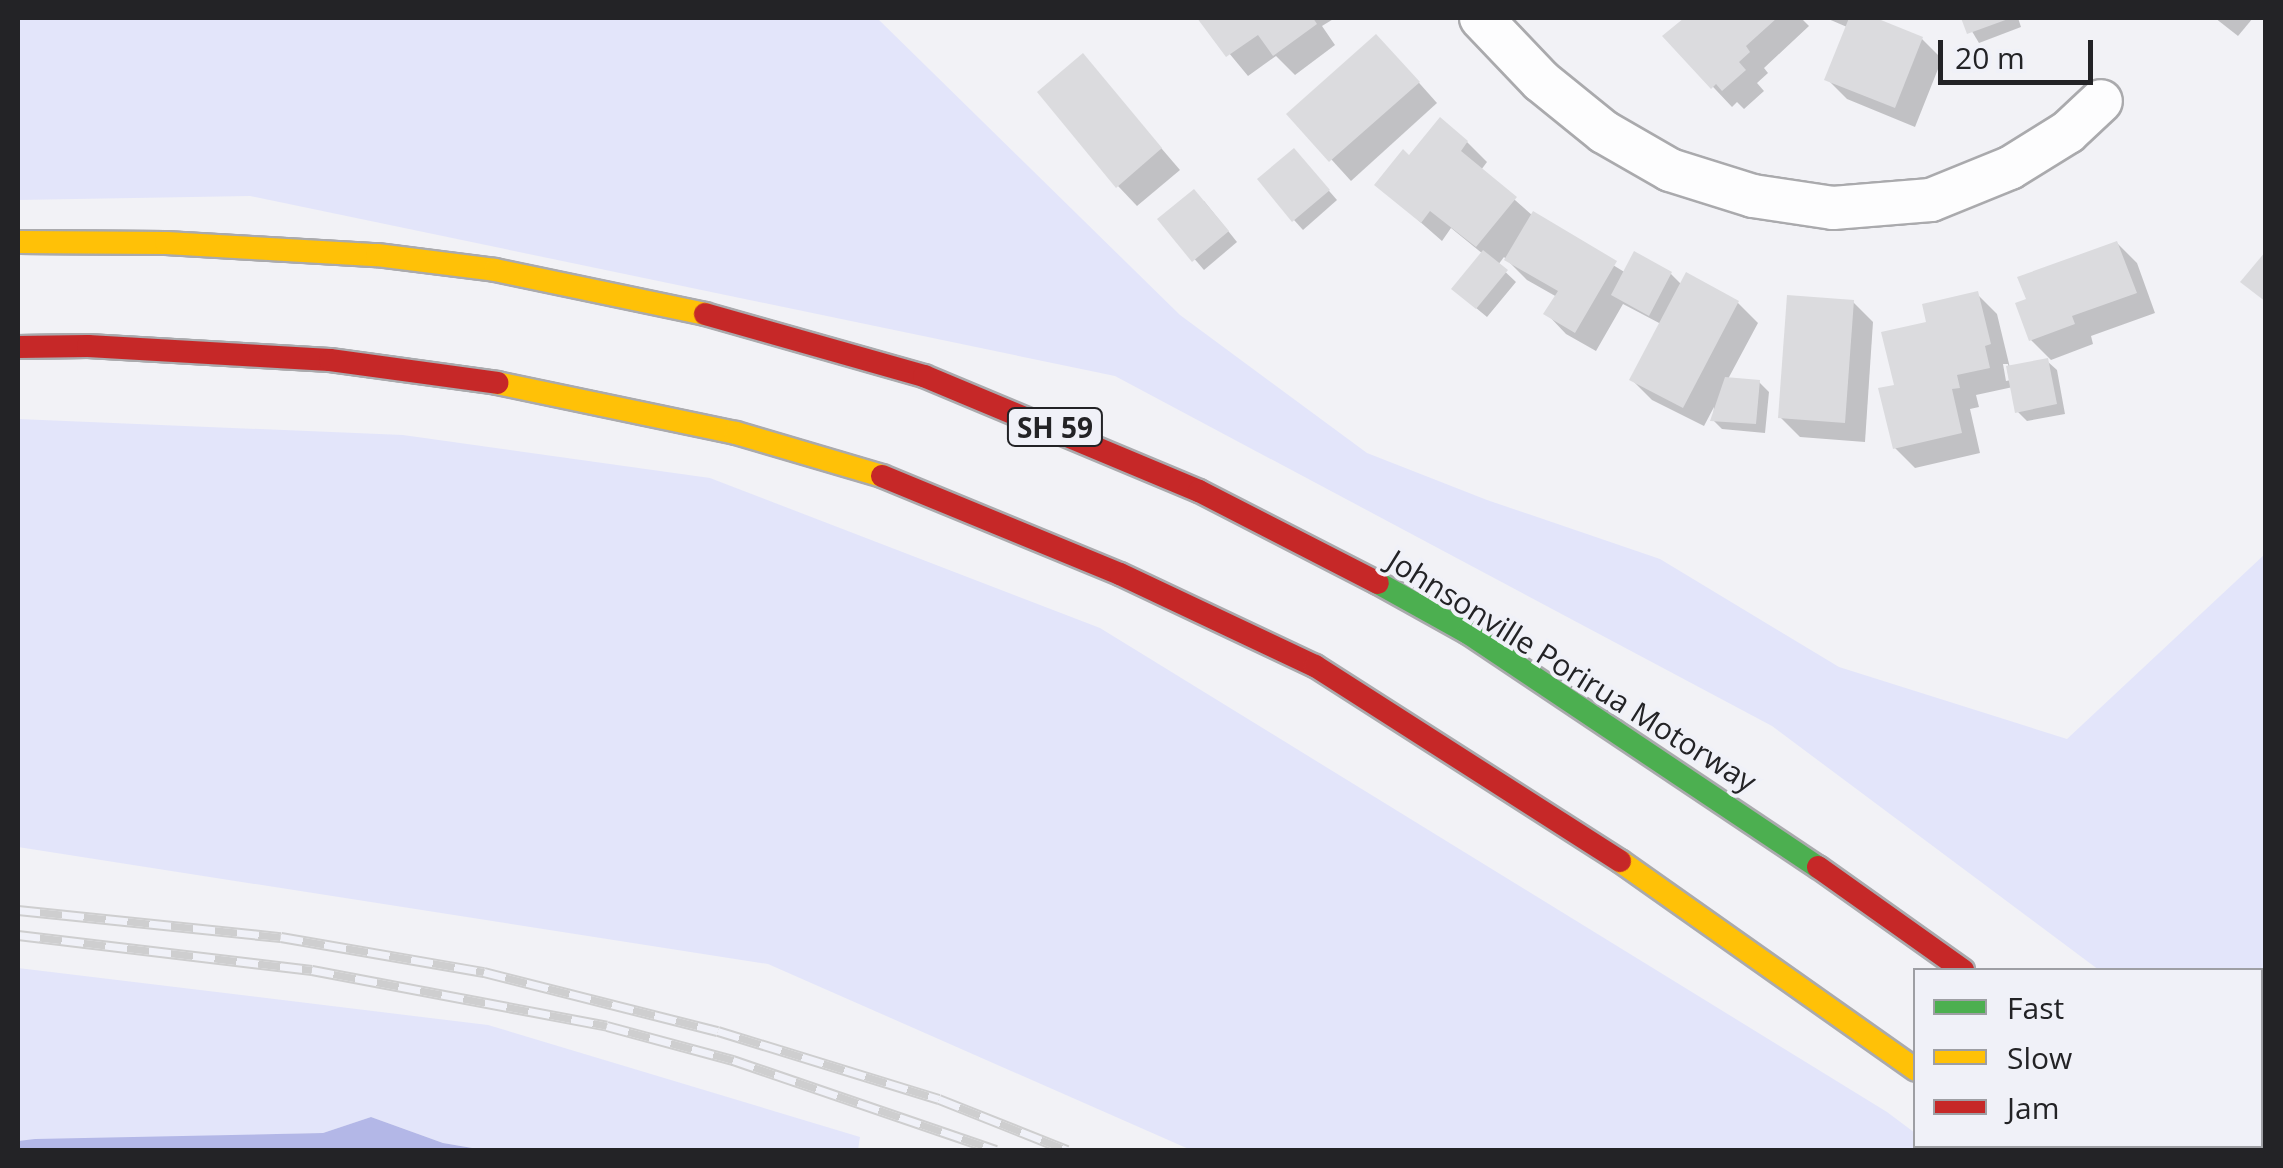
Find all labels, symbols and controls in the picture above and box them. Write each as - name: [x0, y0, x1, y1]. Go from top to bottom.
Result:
- scale bar: [1943, 20, 2098, 82]
- text: 20 m: [1955, 37, 2025, 78]
- road number: SH 59: [1005, 404, 1105, 450]
- street label: Johnsonville Porirua Motorway: [1381, 542, 1763, 800]
- legend: [1913, 968, 2263, 1148]
- text: Fast: [2007, 987, 2064, 1028]
- text: Slow: [2007, 1037, 2072, 1078]
- text: Jam: [2007, 1087, 2060, 1128]

